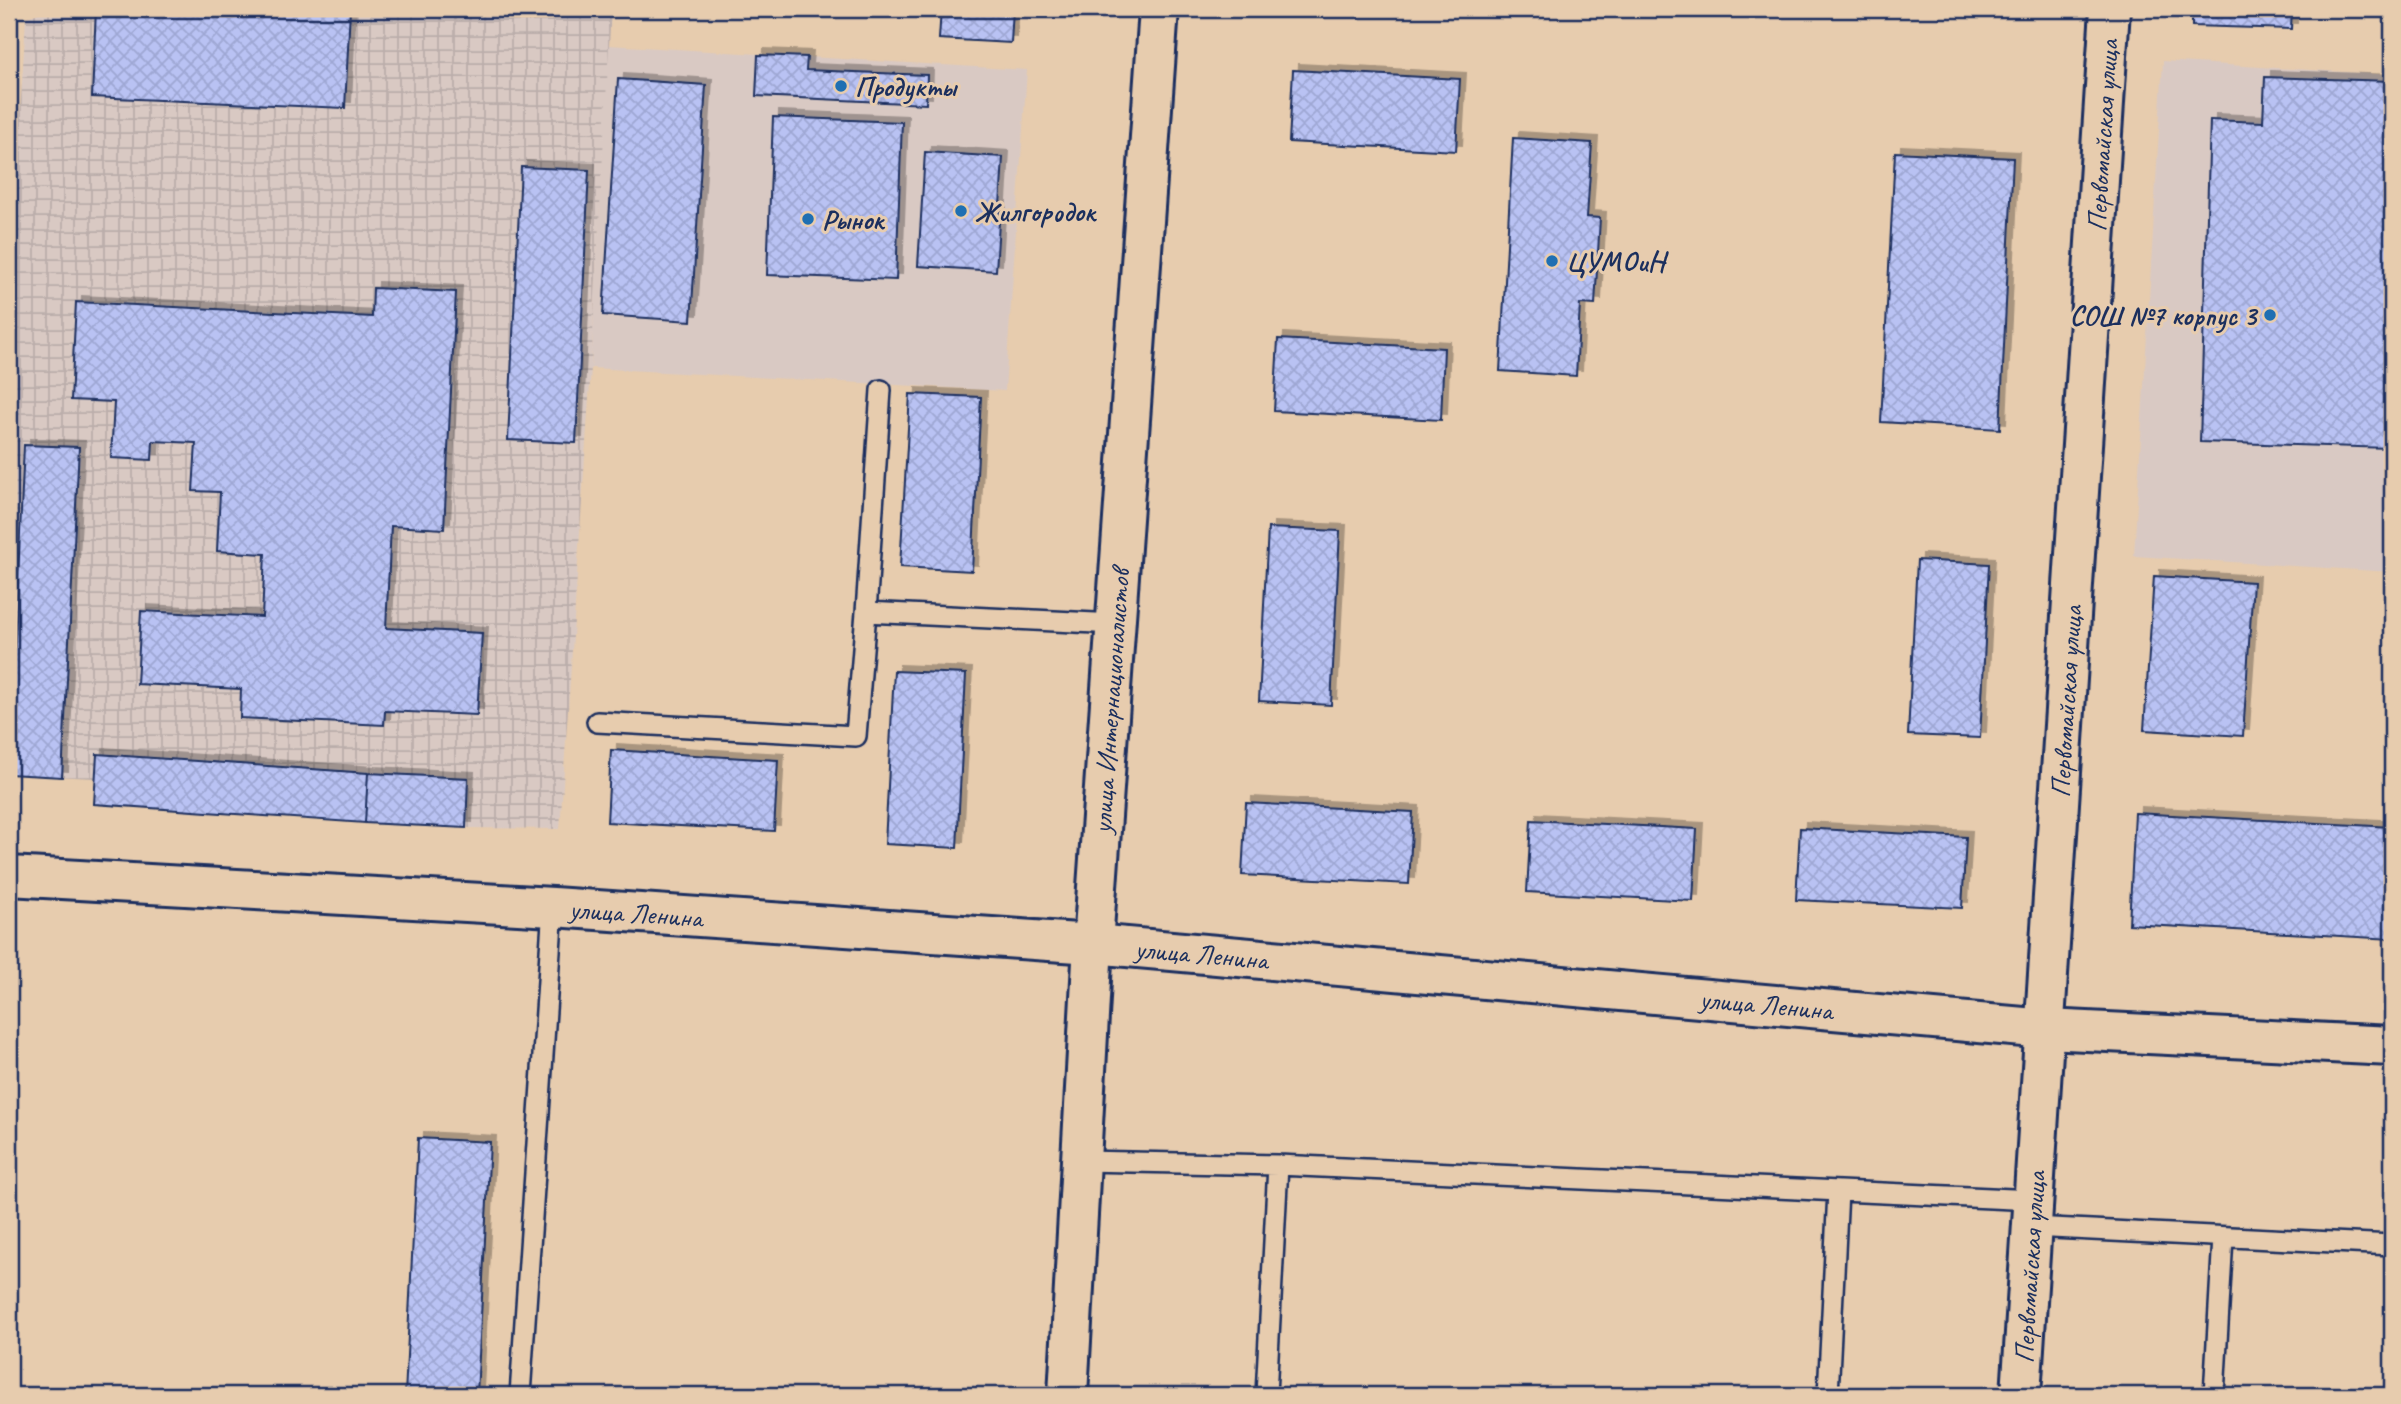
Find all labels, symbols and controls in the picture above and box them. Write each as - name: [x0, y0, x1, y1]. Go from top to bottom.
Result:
- street label: Первомайская улица: [2078, 37, 2126, 233]
- place label: Продукты: [855, 69, 958, 105]
- marker: Продукты: [833, 78, 849, 94]
- place label: Жилгородок: [975, 194, 1097, 229]
- place label: Рынок: [822, 202, 885, 237]
- marker: Жилгородок: [953, 203, 969, 219]
- marker: Рынок: [800, 211, 816, 227]
- place label: ЦУМОиН: [1566, 244, 1669, 279]
- marker: ЦУМОиН: [1544, 253, 1560, 269]
- place label: СОШ №7 корпус 3: [2070, 298, 2258, 334]
- marker: СОШ №7 корпус 3: [2262, 307, 2278, 323]
- street label: улица Интернационалистов: [1083, 562, 1137, 837]
- street label: Первомайская улица: [2042, 603, 2089, 798]
- street label: улица Ленина: [566, 891, 706, 935]
- street label: улица Ленина: [1132, 930, 1272, 977]
- street label: улица Ленина: [1696, 981, 1837, 1028]
- street label: Первомайская улица: [2006, 1169, 2053, 1364]

